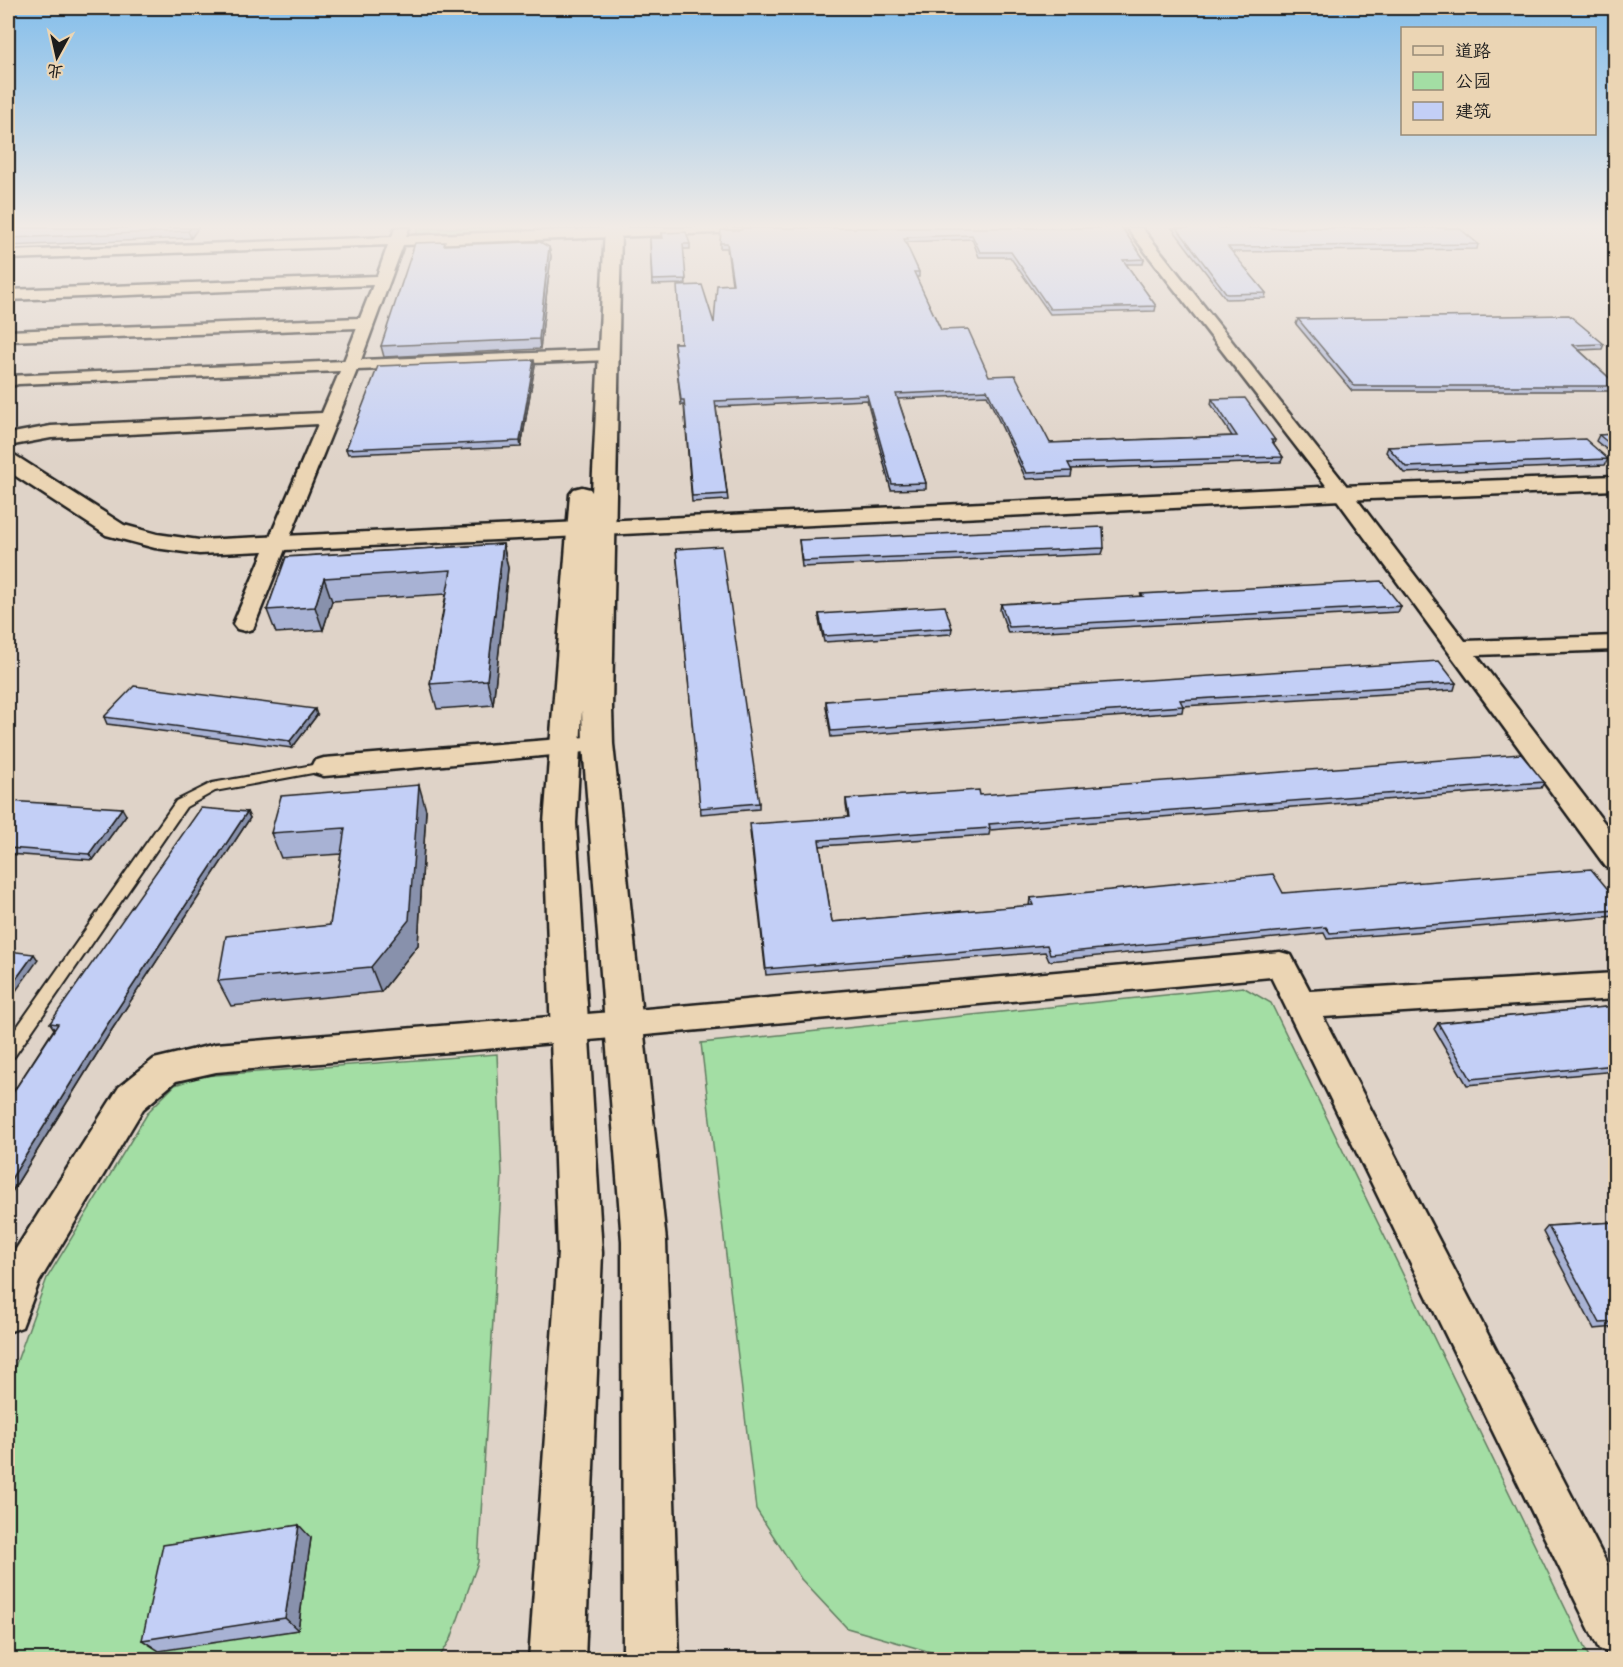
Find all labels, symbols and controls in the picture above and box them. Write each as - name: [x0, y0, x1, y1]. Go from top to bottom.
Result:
- north arrow: [27, 27, 87, 87]
- legend: [1401, 27, 1596, 135]
- text: 道路: [1455, 40, 1491, 62]
- text: 北: [46, 60, 64, 82]
- text: 公园: [1455, 70, 1491, 92]
- text: 建筑: [1455, 100, 1491, 122]

